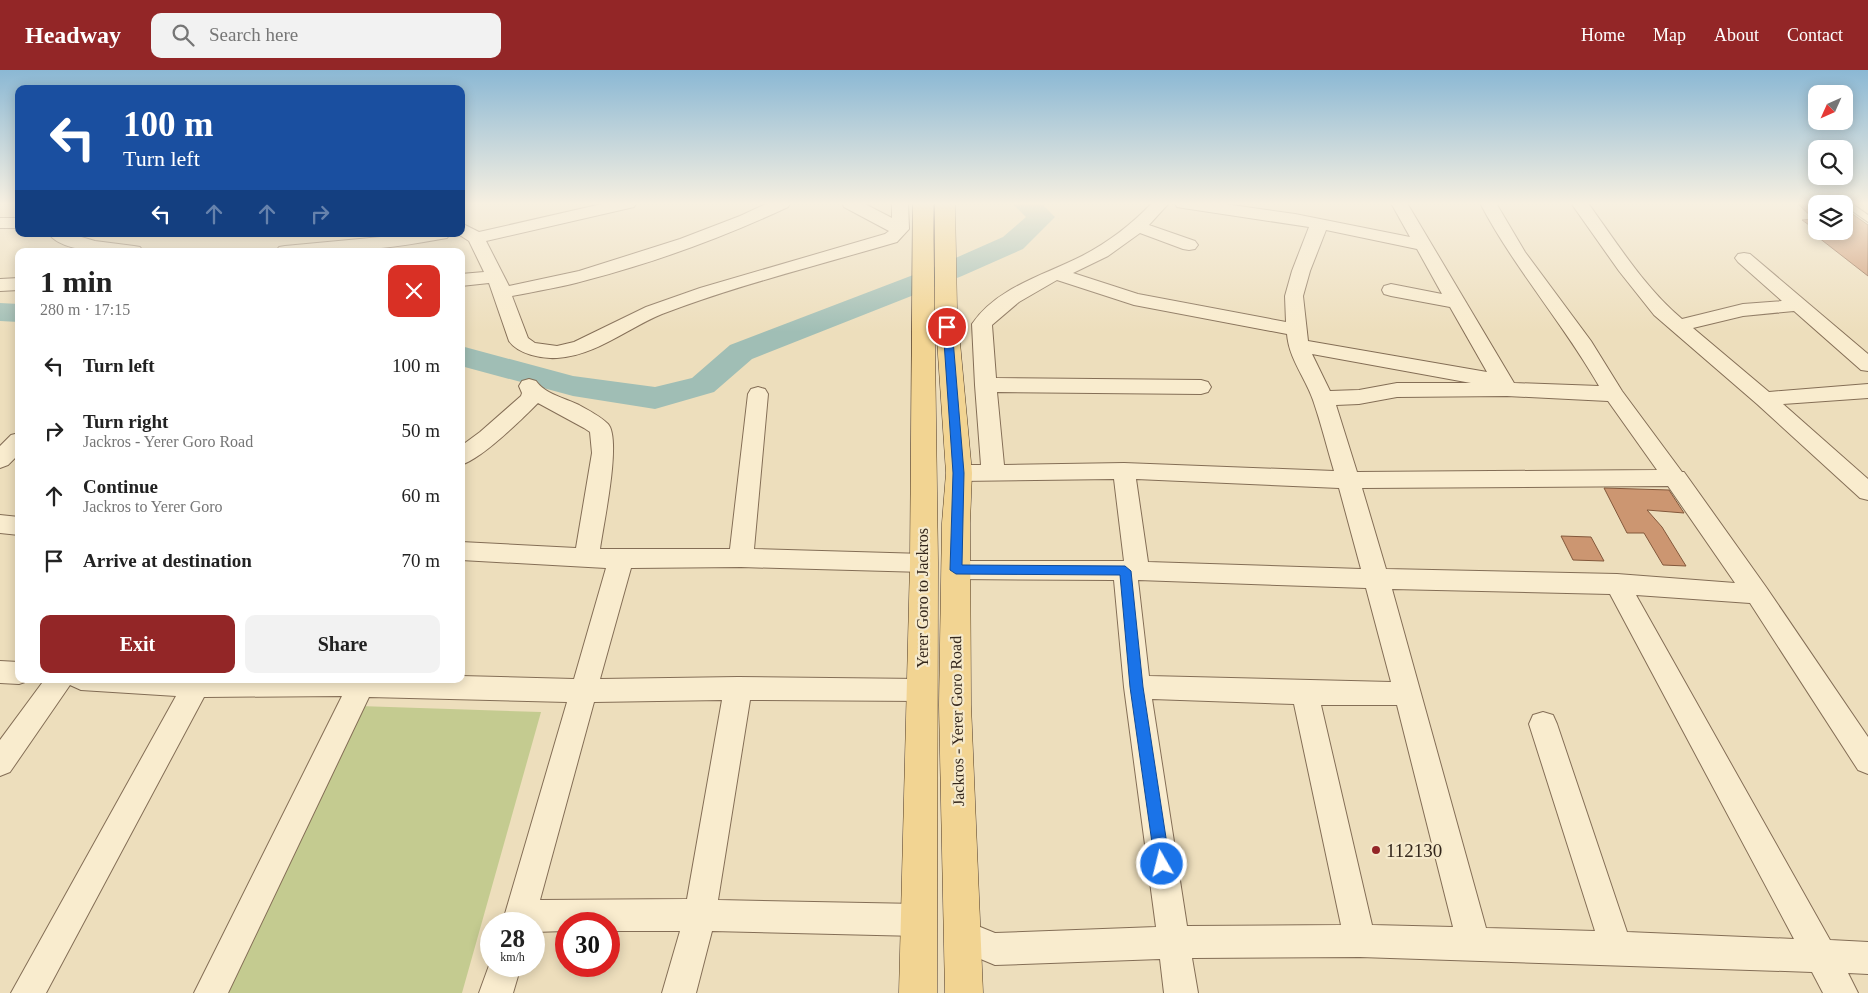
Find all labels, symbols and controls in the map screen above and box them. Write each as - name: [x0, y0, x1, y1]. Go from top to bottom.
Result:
- search box: [151, 13, 501, 58]
- icon: search: [169, 21, 197, 49]
- text: Headway: [25, 22, 121, 48]
- text: Search here: [209, 24, 298, 45]
- text: Home: [1581, 25, 1625, 45]
- text: Map: [1653, 25, 1686, 45]
- text: About: [1714, 25, 1759, 45]
- text: Contact: [1787, 25, 1843, 45]
- north arrow: [1808, 85, 1852, 130]
- map controls: [1808, 85, 1853, 240]
- icon: left: [40, 105, 105, 170]
- text: 100 m: [123, 105, 213, 144]
- button: search: [1808, 140, 1853, 185]
- text: Turn left: [123, 146, 200, 171]
- button: layers: [1808, 195, 1853, 240]
- icon: left: [147, 200, 175, 228]
- icon: ahead: [200, 200, 228, 228]
- icon: ahead: [253, 200, 281, 228]
- icon: right: [306, 200, 334, 228]
- text: 1 min: [40, 265, 113, 298]
- button: close: [388, 265, 440, 317]
- text: 280 m · 17:15: [40, 301, 130, 318]
- pin: [926, 306, 968, 348]
- icon: arrive: [933, 313, 961, 341]
- icon: left: [40, 352, 68, 380]
- text: Turn left: [83, 355, 155, 376]
- text: 100 m: [392, 355, 440, 376]
- text: Turn right: [83, 411, 168, 432]
- icon: right: [40, 417, 68, 445]
- text: 50 m: [401, 420, 440, 441]
- text: Jackros - Yerer Goro Road: [83, 433, 253, 450]
- text: Continue: [83, 476, 158, 497]
- icon: ahead: [40, 482, 68, 510]
- text: 60 m: [401, 485, 440, 506]
- text: Jackros to Yerer Goro: [83, 498, 223, 515]
- street label: Yerer Goro to Jackros: [914, 528, 931, 668]
- icon: arrive: [40, 547, 68, 575]
- text: Arrive at destination: [83, 550, 252, 571]
- text: 70 m: [401, 550, 440, 571]
- button: Exit: [40, 615, 235, 673]
- button: Share: [245, 615, 440, 673]
- street label: Jackros - Yerer Goro Road: [947, 636, 967, 806]
- position arrow: [1135, 837, 1187, 889]
- place label: 112130: [1386, 840, 1442, 861]
- marker: 112130: [1370, 844, 1382, 856]
- speed limit sign: 30: [555, 912, 620, 977]
- text: 28: [500, 925, 525, 952]
- text: km/h: [500, 950, 525, 964]

